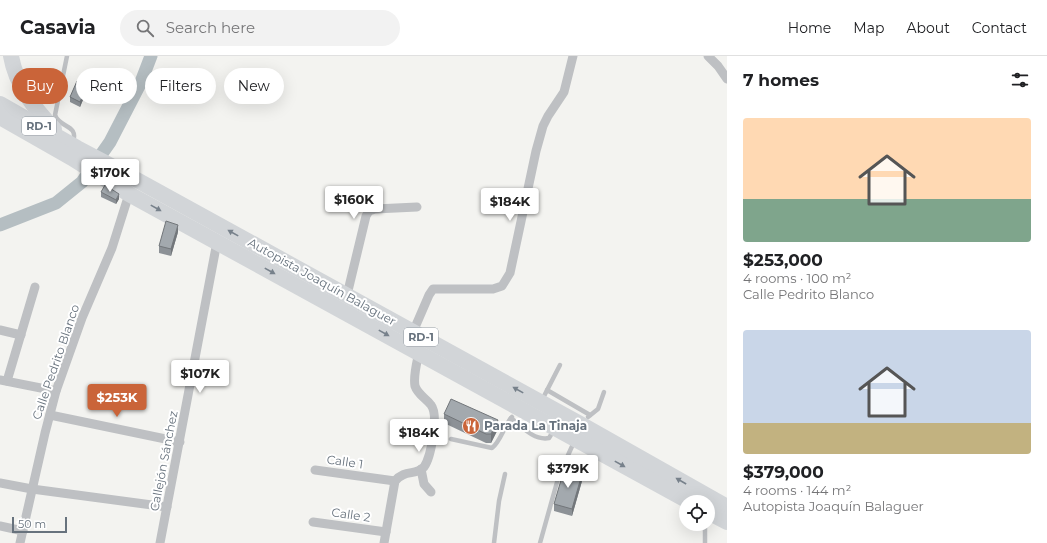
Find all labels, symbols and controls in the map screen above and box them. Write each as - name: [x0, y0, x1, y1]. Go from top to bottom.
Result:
- search box: [120, 10, 400, 46]
- text: Casavia: [20, 16, 96, 39]
- icon: search: [134, 17, 156, 39]
- text: Search here: [166, 18, 255, 37]
- text: Home: [788, 19, 831, 37]
- text: Map: [853, 19, 884, 37]
- text: About: [906, 19, 950, 37]
- text: Contact: [972, 19, 1027, 37]
- chip: Buy: [12, 68, 68, 104]
- chip: Rent: [76, 68, 137, 104]
- chip: Filters: [145, 68, 216, 104]
- chip: New: [224, 68, 284, 104]
- icon: filters: [1009, 69, 1031, 91]
- text: 7 homes: [743, 70, 819, 90]
- road number: RD-1: [22, 117, 56, 135]
- icon: home: [851, 144, 923, 216]
- pin: $170K: [82, 159, 138, 193]
- text: $170K: [90, 164, 130, 180]
- pin: $160K: [326, 186, 382, 220]
- pin: $184K: [482, 188, 538, 222]
- text: $160K: [334, 191, 374, 207]
- text: $184K: [490, 193, 530, 209]
- one-way arrow: [150, 205, 162, 212]
- one-way arrow: [227, 229, 239, 236]
- street label: Autopista Joaquín Balaguer: [246, 235, 399, 329]
- text: $253,000: [743, 250, 823, 270]
- one-way arrow: [264, 267, 276, 274]
- text: 4 rooms · 100 m²: [743, 270, 851, 286]
- text: Calle Pedrito Blanco: [743, 286, 874, 302]
- street label: Calle Pedrito Blanco: [29, 302, 82, 421]
- road number: RD-1: [404, 328, 438, 346]
- one-way arrow: [378, 330, 390, 337]
- icon: home: [851, 356, 923, 428]
- pin: $107K: [172, 360, 228, 394]
- text: $107K: [180, 365, 220, 381]
- pin: $253K: [89, 384, 145, 418]
- one-way arrow: [513, 387, 524, 394]
- text: $253K: [97, 389, 137, 405]
- street label: Callejón Sánchez: [146, 409, 181, 512]
- restaurant icon: Parada La Tinaja: [461, 416, 481, 436]
- place label: Parada La Tinaja: [484, 418, 587, 433]
- pin: $184K: [391, 419, 447, 453]
- text: $184K: [399, 424, 439, 440]
- street label: Calle 1: [326, 452, 364, 471]
- pin: $379K: [540, 455, 596, 489]
- text: $379K: [547, 460, 589, 476]
- one-way arrow: [614, 460, 626, 467]
- text: $379,000: [743, 462, 824, 482]
- one-way arrow: [675, 478, 687, 485]
- text: 4 rooms · 144 m²: [743, 482, 851, 498]
- map controls: [679, 495, 715, 531]
- button: locate: [679, 495, 715, 531]
- text: Autopista Joaquín Balaguer: [743, 498, 924, 514]
- street label: Calle 2: [331, 504, 372, 525]
- scale bar: [12, 515, 67, 534]
- text: 50 m: [18, 517, 46, 531]

